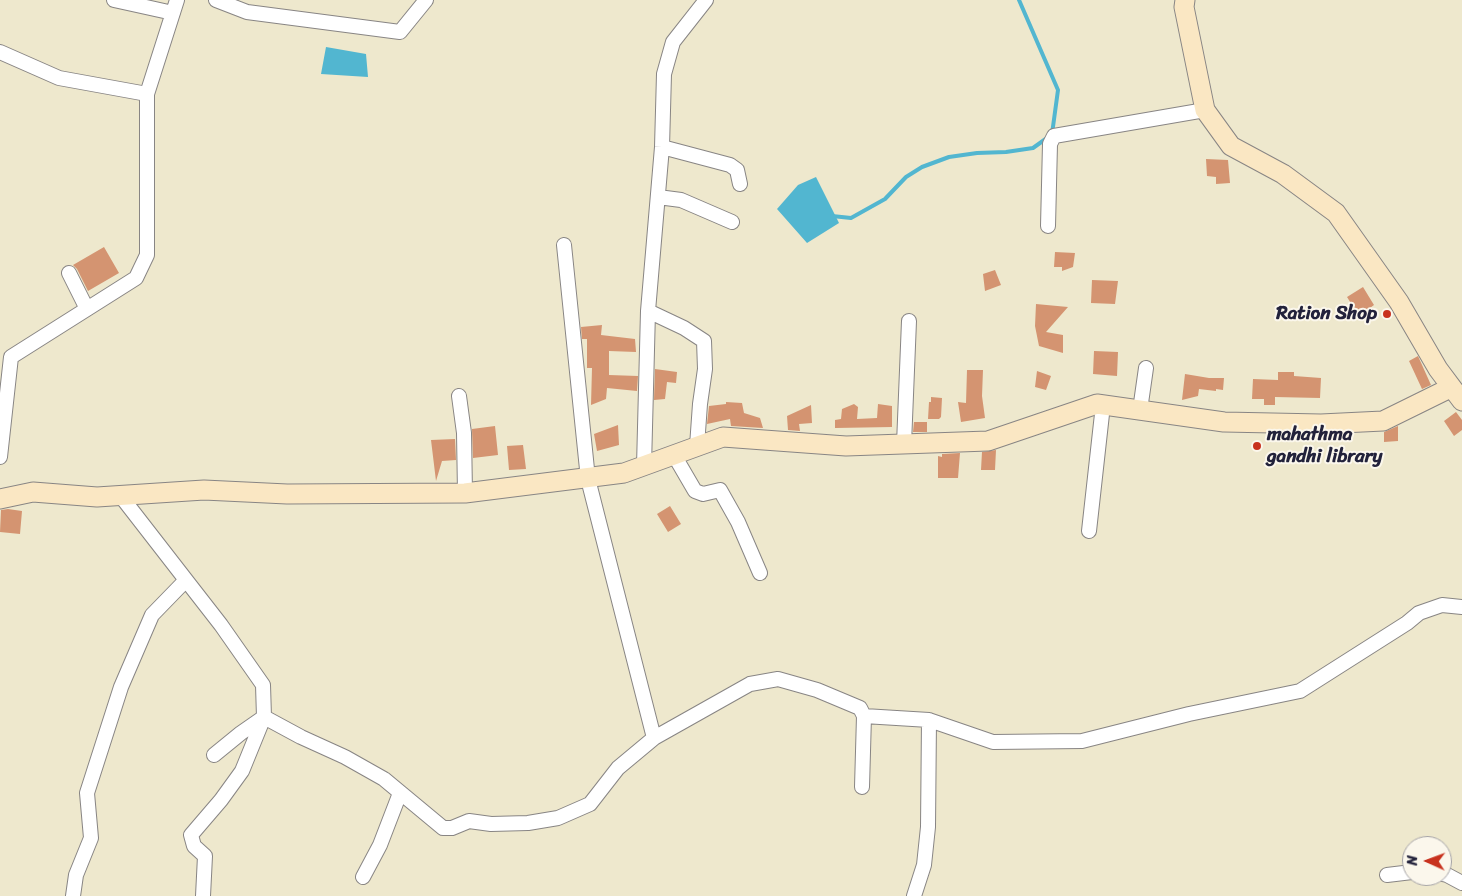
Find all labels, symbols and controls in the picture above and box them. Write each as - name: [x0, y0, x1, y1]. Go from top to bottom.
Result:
- place label: Ration Shop: [1276, 303, 1377, 325]
- marker: Ration Shop: [1381, 308, 1393, 320]
- place label: mahathma gandhi library: [1267, 424, 1382, 468]
- marker: mahathma gandhi library: [1251, 440, 1263, 452]
- north arrow: [1402, 836, 1452, 886]
- text: N: [1400, 855, 1425, 866]

